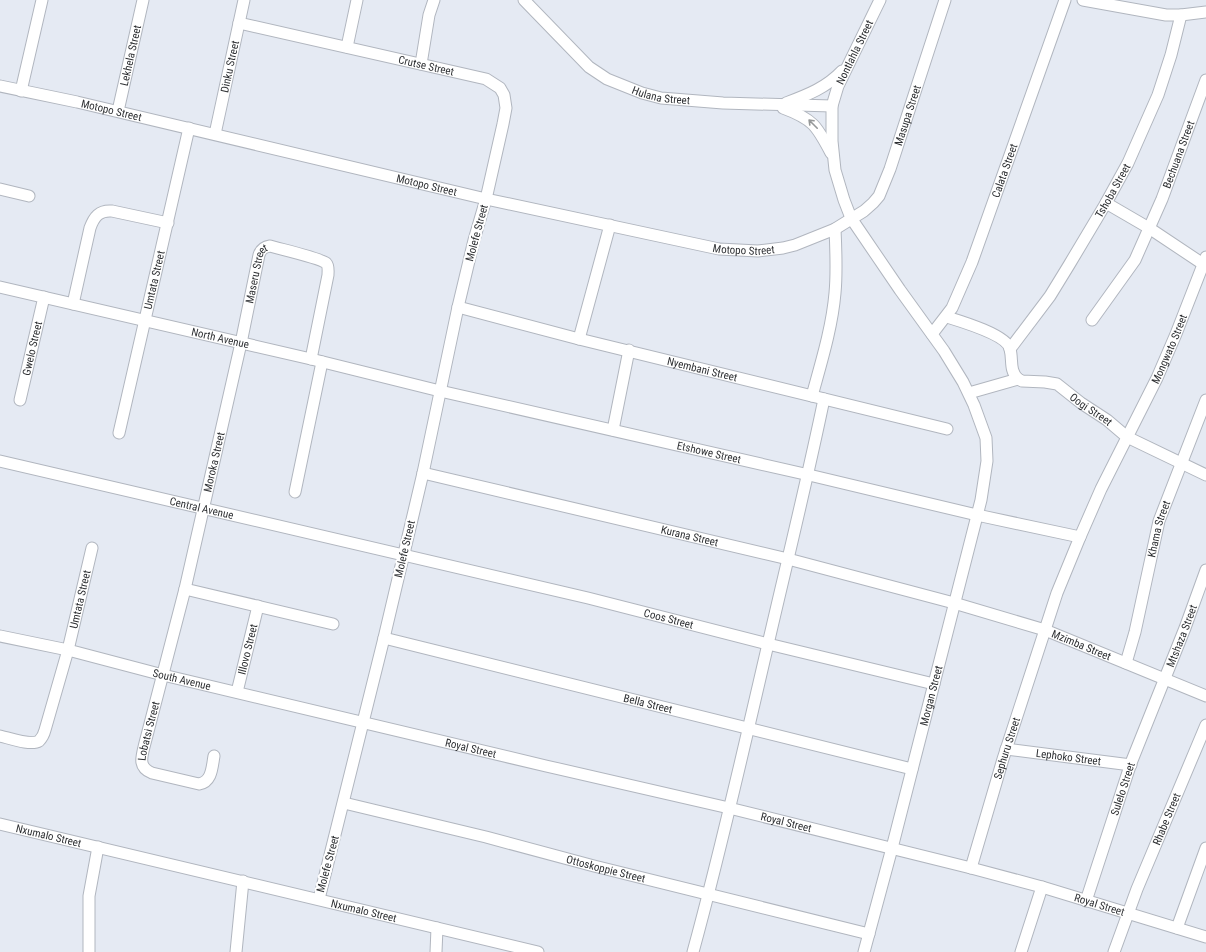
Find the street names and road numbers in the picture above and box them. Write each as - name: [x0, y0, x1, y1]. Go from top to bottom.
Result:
- street label: Nontlahla Street: [833, 18, 876, 87]
- street label: Lekhela Street: [117, 24, 144, 87]
- street label: Dinku Street: [218, 39, 242, 94]
- street label: Crutse Street: [397, 53, 455, 78]
- street label: Hulana Street: [630, 83, 691, 107]
- street label: Masupa Street: [892, 83, 923, 147]
- street label: Motopo Street: [80, 97, 143, 124]
- street label: Bechuana Street: [1160, 119, 1197, 190]
- street label: Calata Street: [989, 142, 1020, 199]
- street label: Tshoba Street: [1092, 161, 1133, 220]
- street label: Motopo Street: [395, 171, 458, 198]
- street label: Molefe Street: [463, 203, 491, 263]
- street label: Maseru Street: [243, 241, 269, 305]
- street label: Motopo Street: [712, 241, 775, 257]
- street label: Umtata Street: [141, 249, 167, 311]
- street label: Mongwato Street: [1149, 312, 1190, 386]
- street label: Gwelo Street: [19, 320, 45, 377]
- street label: North Avenue: [190, 325, 250, 351]
- street label: Nyembani Street: [666, 354, 739, 384]
- street label: Oogi Street: [1067, 390, 1115, 428]
- street label: Moroka Street: [201, 431, 227, 493]
- street label: Etshowe Street: [676, 439, 742, 466]
- street label: Central Avenue: [168, 494, 235, 522]
- street label: Khama Street: [1145, 499, 1173, 559]
- street label: Molefe Street: [392, 519, 418, 579]
- street label: Kurana Street: [660, 523, 720, 549]
- street label: Umtata Street: [67, 569, 93, 630]
- street label: Mtshaza Street: [1164, 603, 1199, 669]
- street label: Coos Street: [642, 606, 695, 631]
- street label: Illovo Street: [235, 623, 260, 676]
- street label: Mzimba Street: [1050, 627, 1113, 663]
- street label: Morgan Street: [917, 664, 945, 727]
- street label: South Avenue: [151, 666, 212, 693]
- street label: Bella Street: [622, 691, 674, 716]
- street label: Lobatsi Street: [135, 700, 162, 761]
- street label: Sephuru Street: [991, 716, 1023, 781]
- street label: Royal Street: [444, 736, 498, 760]
- street label: Lephoko Street: [1035, 746, 1102, 768]
- street label: Sulelo Street: [1108, 761, 1137, 817]
- street label: Rhabe Street: [1150, 791, 1183, 847]
- street label: Royal Street: [759, 810, 813, 835]
- street label: Nxumalo Street: [15, 821, 83, 850]
- street label: Molefe Street: [314, 834, 342, 894]
- street label: Ottoskoppie Street: [565, 852, 647, 885]
- street label: Royal Street: [1073, 891, 1126, 918]
- street label: Nxumalo Street: [330, 896, 398, 925]

